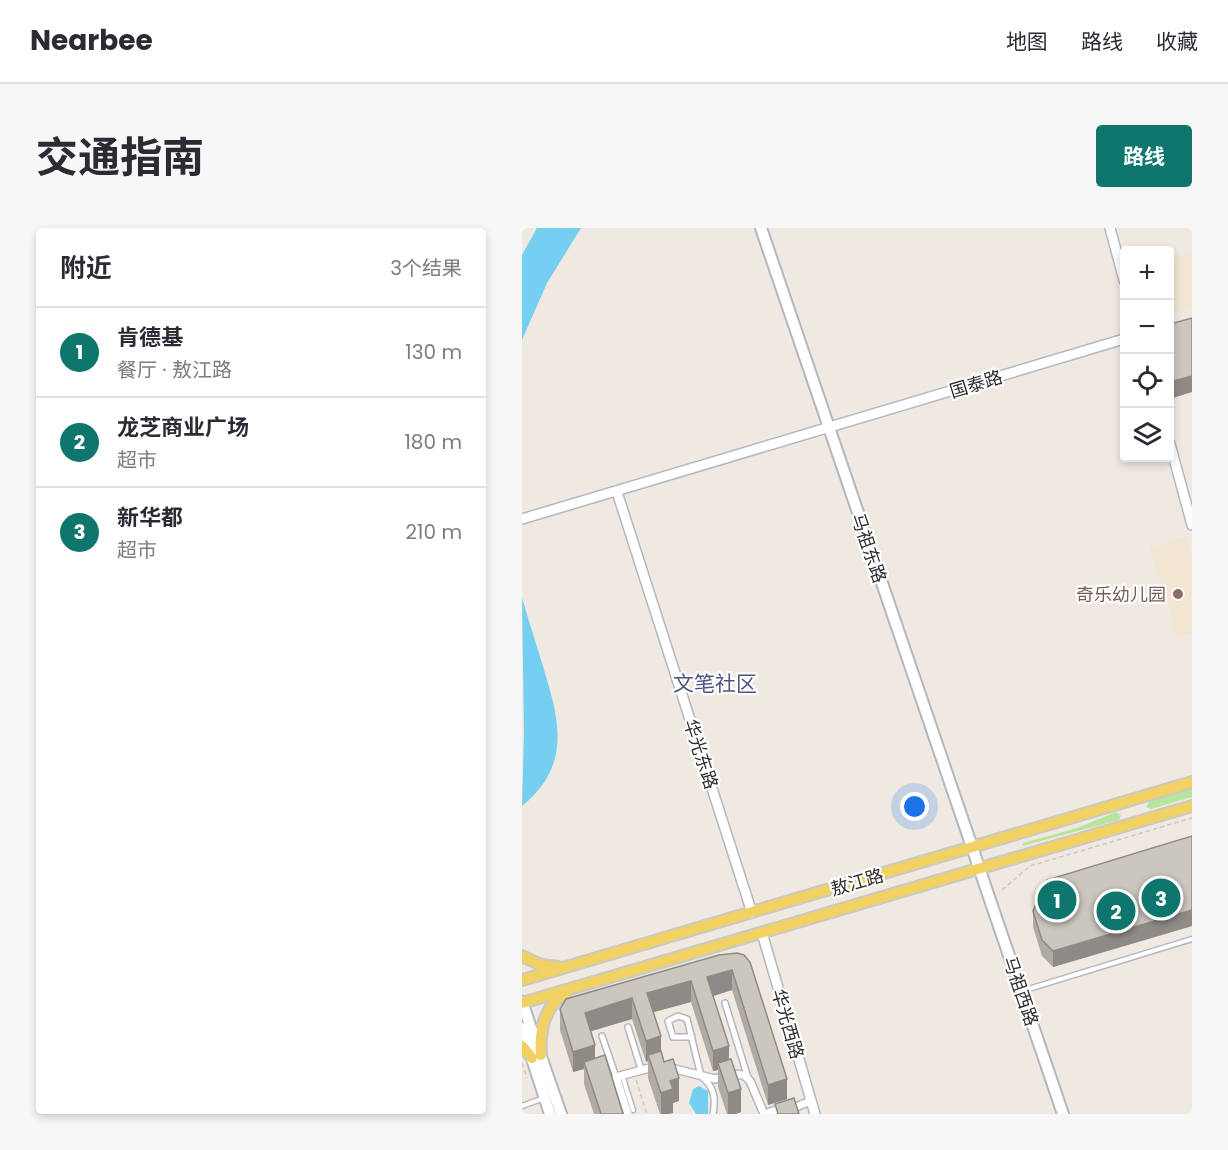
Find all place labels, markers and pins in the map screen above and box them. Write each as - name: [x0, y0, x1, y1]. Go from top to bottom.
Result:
- place label: 奇乐幼儿园: [1076, 582, 1166, 607]
- marker: 奇乐幼儿园: [1171, 587, 1185, 601]
- pin: 3: [1142, 876, 1180, 920]
- pin: 1: [1038, 878, 1076, 922]
- pin: 2: [1096, 888, 1136, 934]

